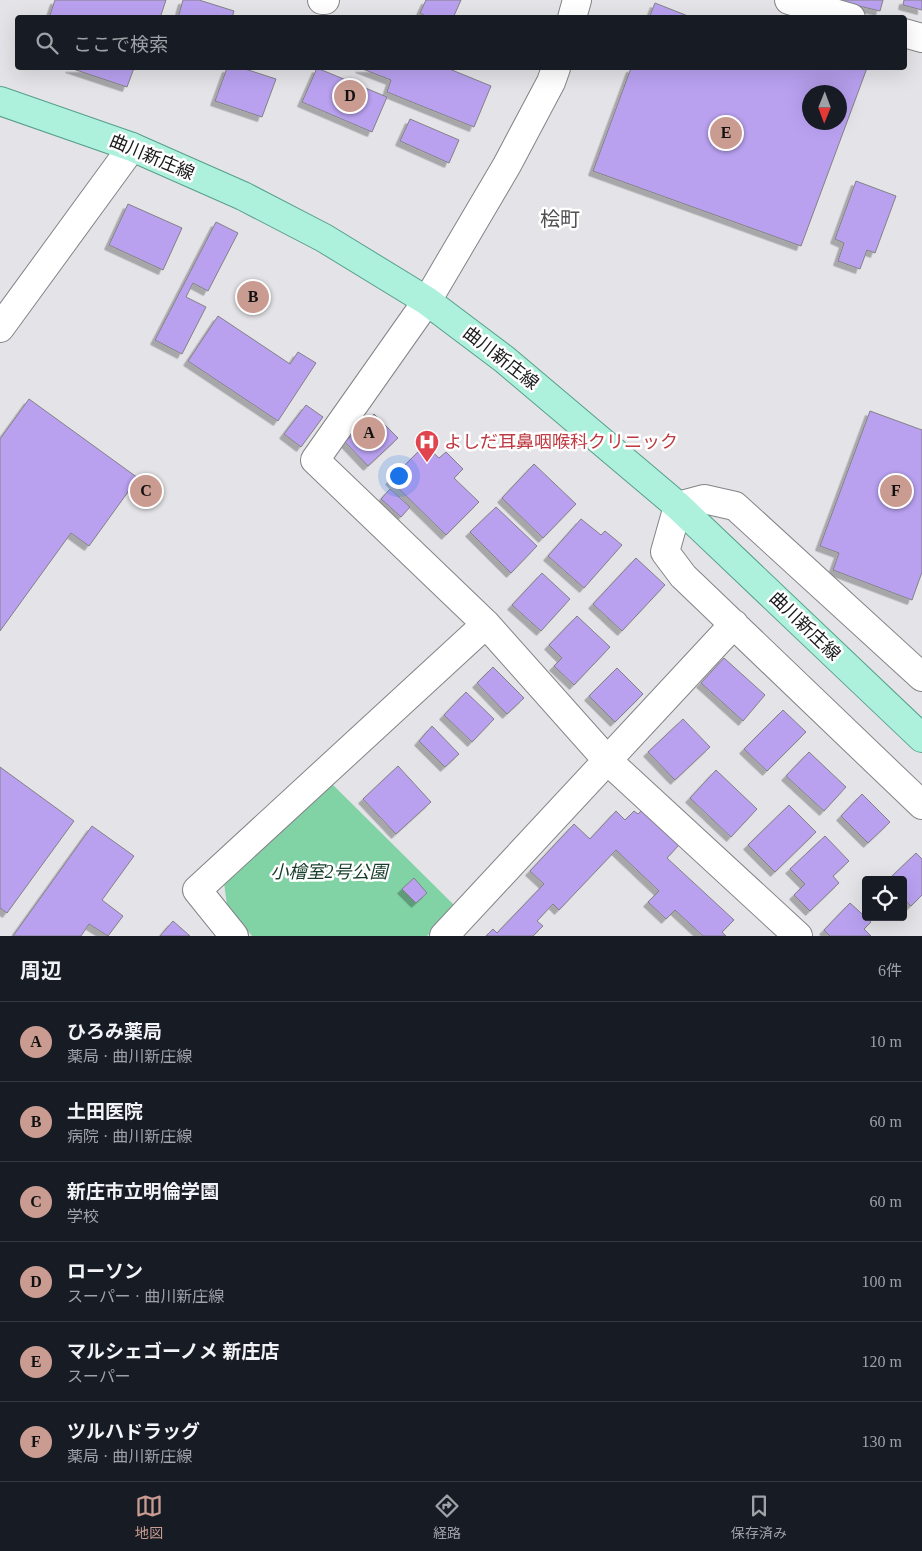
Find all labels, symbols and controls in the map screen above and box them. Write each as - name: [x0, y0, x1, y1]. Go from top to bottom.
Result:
- search box: [15, 15, 907, 70]
- icon: search: [33, 29, 61, 57]
- text: ここで検索: [73, 34, 168, 55]
- pin: D: [334, 77, 366, 115]
- north arrow: [802, 85, 847, 130]
- pin: E: [710, 114, 742, 152]
- street label: 曲川新庄線: [107, 130, 197, 184]
- district label: 桧町: [540, 208, 580, 230]
- pin: B: [237, 278, 269, 316]
- street label: 曲川新庄線: [459, 322, 543, 394]
- pin: A: [353, 414, 385, 452]
- hospital icon: よしだ耳鼻咽喉科クリニック: [414, 429, 440, 463]
- place label: よしだ耳鼻咽喉科クリニック: [444, 432, 678, 452]
- your location: [386, 463, 412, 489]
- pin: C: [130, 472, 162, 510]
- pin: F: [880, 472, 912, 510]
- street label: 曲川新庄線: [766, 588, 844, 664]
- park label: 小檜室2号公園: [271, 862, 390, 882]
- map controls: [862, 876, 907, 921]
- button: locate: [862, 876, 907, 921]
- text: 周辺: [20, 959, 62, 983]
- text: 6件: [878, 962, 902, 979]
- text: ひろみ薬局: [67, 1021, 162, 1042]
- text: A: [30, 1033, 42, 1050]
- text: 10 m: [870, 1033, 902, 1050]
- text: 薬局 · 曲川新庄線: [67, 1048, 192, 1065]
- text: 土田医院: [67, 1101, 143, 1122]
- text: B: [31, 1113, 41, 1130]
- text: 60 m: [870, 1113, 902, 1130]
- text: 病院 · 曲川新庄線: [67, 1128, 192, 1145]
- text: 新庄市立明倫学園: [67, 1181, 219, 1202]
- text: C: [30, 1193, 42, 1210]
- text: 60 m: [870, 1193, 902, 1210]
- text: 学校: [67, 1208, 99, 1225]
- text: ローソン: [67, 1261, 143, 1282]
- text: D: [30, 1273, 42, 1290]
- text: 100 m: [862, 1273, 902, 1290]
- text: スーパー · 曲川新庄線: [67, 1288, 224, 1305]
- text: マルシェゴーノメ 新庄店: [67, 1341, 280, 1362]
- text: E: [31, 1353, 41, 1370]
- text: 120 m: [862, 1353, 902, 1370]
- text: スーパー: [67, 1368, 131, 1385]
- text: ツルハドラッグ: [67, 1421, 200, 1442]
- text: F: [31, 1433, 41, 1450]
- text: 130 m: [862, 1433, 902, 1450]
- text: 薬局 · 曲川新庄線: [67, 1448, 192, 1465]
- tab: 地図: [135, 1492, 163, 1542]
- tab: 経路: [433, 1492, 461, 1542]
- tab: 保存済み: [731, 1492, 787, 1542]

